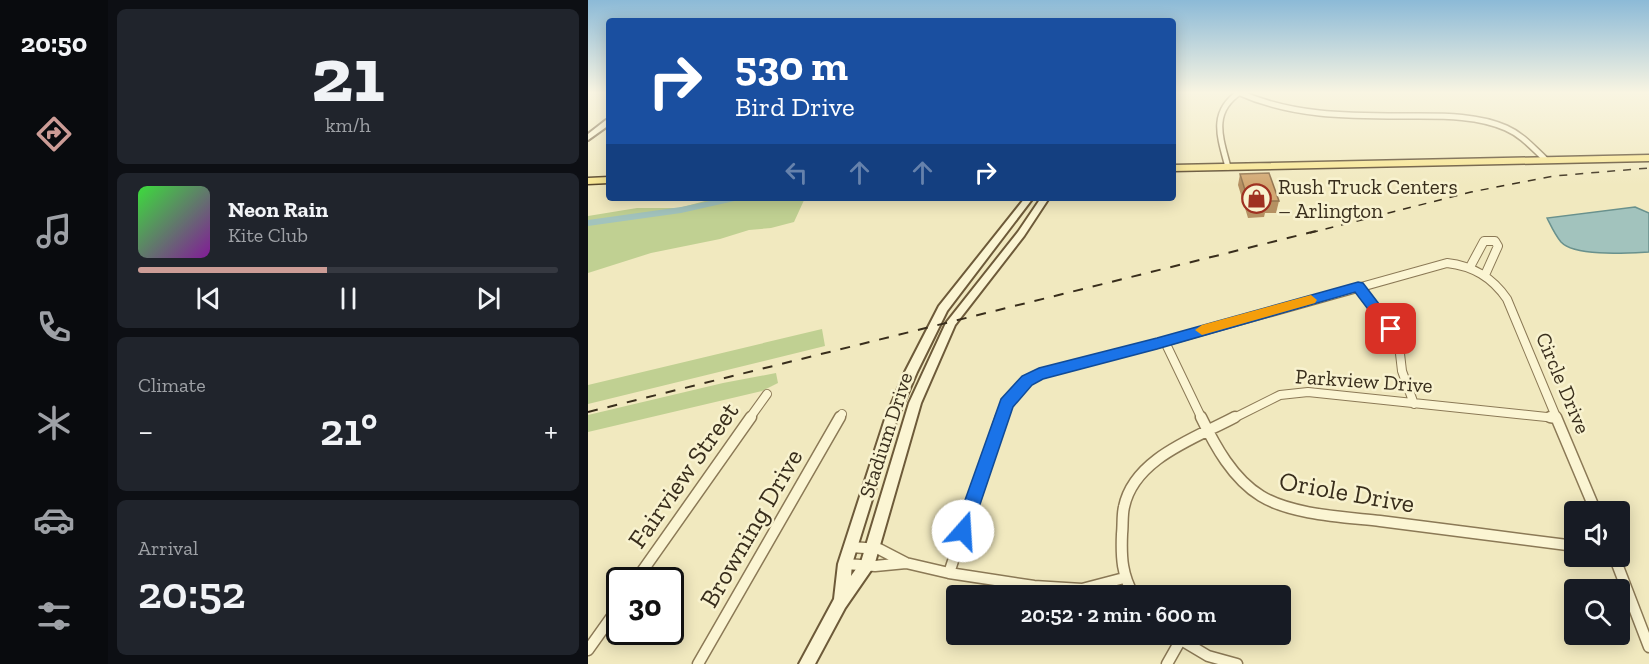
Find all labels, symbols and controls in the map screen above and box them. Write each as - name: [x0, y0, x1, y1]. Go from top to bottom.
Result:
- text: 20:50: [21, 27, 87, 59]
- text: 21: [311, 27, 385, 121]
- text: 530 m: [735, 40, 848, 91]
- icon: right: [636, 42, 714, 120]
- text: Bird Drive: [735, 91, 855, 123]
- icon: directions: [33, 113, 75, 155]
- text: km/h: [325, 113, 371, 137]
- icon: left: [780, 156, 813, 189]
- icon: ahead: [843, 156, 876, 189]
- icon: ahead: [906, 156, 939, 189]
- icon: right: [969, 156, 1002, 189]
- place label: Rush Truck Centers – Arlington: [1278, 174, 1458, 223]
- shop icon: Rush Truck Centers – Arlington: [1241, 183, 1273, 215]
- text: Neon Rain: [228, 196, 328, 223]
- icon: music: [33, 210, 75, 252]
- text: Kite Club: [228, 223, 308, 247]
- icon: previous: [192, 282, 225, 315]
- icon: pause: [332, 282, 365, 315]
- icon: next: [472, 282, 505, 315]
- pin: [1365, 303, 1416, 354]
- icon: phone: [33, 306, 75, 348]
- icon: arrive: [1374, 312, 1407, 345]
- street label: Circle Drive: [1531, 328, 1596, 437]
- street label: Parkview Drive: [1294, 363, 1434, 398]
- street label: Stadium Drive: [853, 369, 918, 501]
- text: Climate: [138, 373, 206, 397]
- street label: Fairview Street: [621, 395, 745, 554]
- icon: climate: [33, 402, 75, 444]
- text: 21°: [320, 403, 378, 457]
- text: −: [138, 411, 153, 450]
- text: +: [544, 411, 558, 450]
- street label: Browning Drive: [693, 443, 809, 613]
- street label: Oriole Drive: [1277, 464, 1417, 520]
- icon: car: [33, 499, 75, 541]
- position arrow: [931, 499, 995, 563]
- map controls: [1564, 501, 1630, 645]
- button: sound: [1564, 501, 1630, 567]
- text: Arrival: [138, 536, 198, 560]
- text: 20:52: [138, 566, 246, 620]
- speed limit sign: 30: [606, 567, 684, 645]
- button: search: [1564, 579, 1630, 645]
- icon: filters: [33, 595, 75, 637]
- text: 20:52 · 2 min · 600 m: [1021, 601, 1216, 628]

